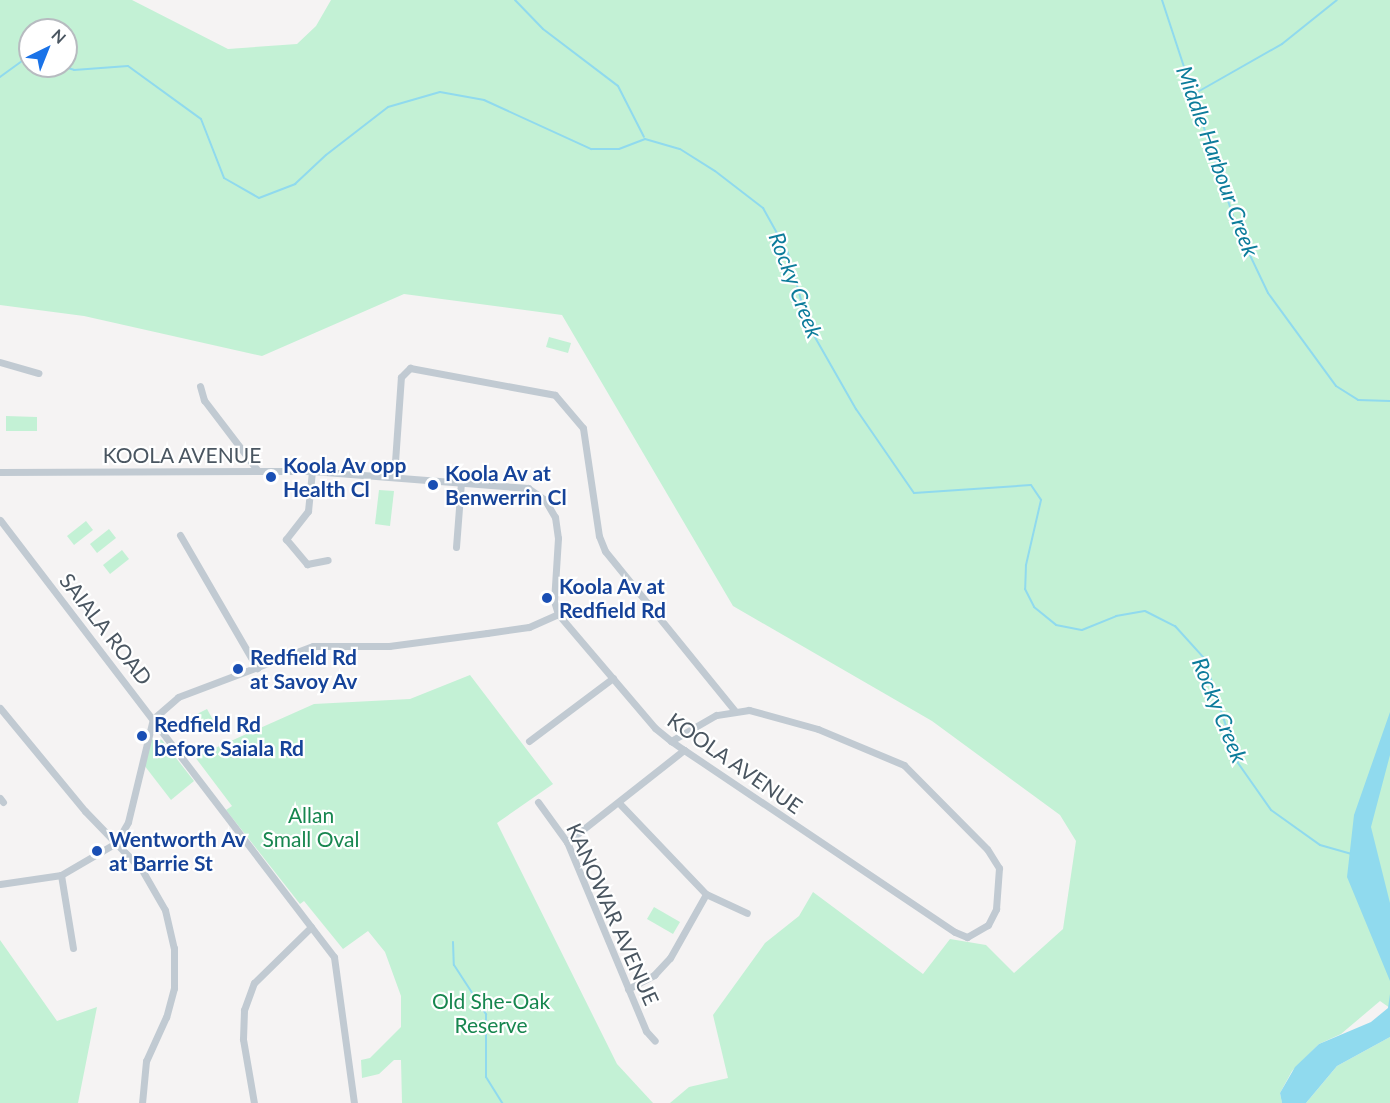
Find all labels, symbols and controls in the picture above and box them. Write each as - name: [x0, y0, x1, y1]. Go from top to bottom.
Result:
- north arrow: [18, 18, 78, 78]
- text: N: [48, 25, 70, 47]
- water label: Middle Harbour Creek: [1171, 62, 1265, 260]
- water label: Rocky Creek: [764, 228, 828, 342]
- street label: KOOLA AVENUE: [102, 442, 262, 468]
- place label: Koola Av opp Health Cl: [283, 452, 408, 502]
- place label: Koola Av at Benwerrin Cl: [445, 460, 567, 510]
- marker: Koola Av opp Health Cl: [264, 470, 278, 484]
- marker: Koola Av at Benwerrin Cl: [426, 478, 440, 492]
- street label: SAIALA ROAD: [54, 568, 158, 690]
- place label: Koola Av at Redfield Rd: [559, 573, 666, 623]
- marker: Koola Av at Redfield Rd: [540, 591, 554, 605]
- place label: Redfield Rd at Savoy Av: [250, 644, 359, 694]
- water label: Rocky Creek: [1187, 653, 1253, 767]
- marker: Redfield Rd at Savoy Av: [231, 662, 245, 676]
- street label: KOOLA AVENUE: [662, 707, 808, 819]
- place label: Redfield Rd before Saiala Rd: [154, 711, 304, 761]
- marker: Redfield Rd before Saiala Rd: [135, 729, 149, 743]
- park label: Allan Small Oval: [263, 802, 359, 852]
- street label: KANOWAR AVENUE: [561, 819, 665, 1009]
- place label: Wentworth Av at Barrie St: [109, 826, 247, 876]
- marker: Wentworth Av at Barrie St: [90, 844, 104, 858]
- park label: Old She-Oak Reserve: [432, 988, 550, 1038]

